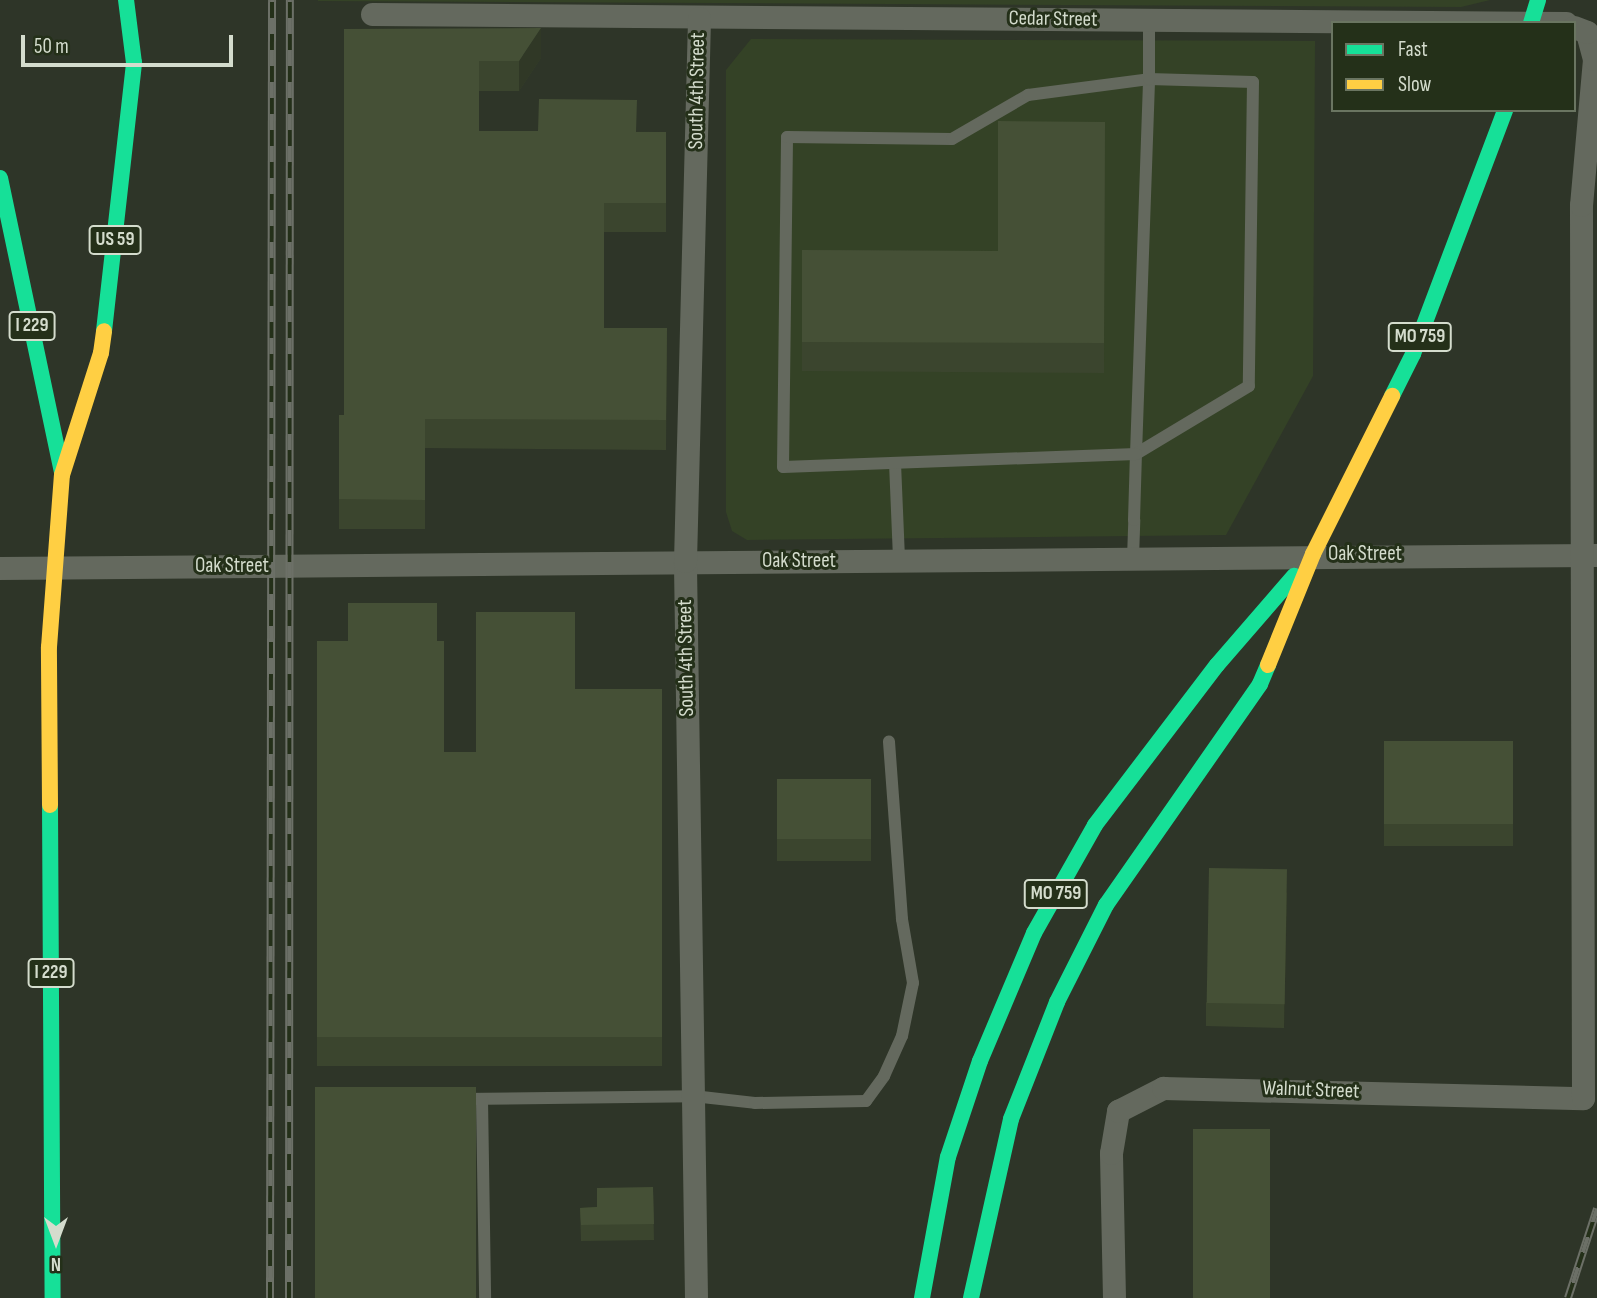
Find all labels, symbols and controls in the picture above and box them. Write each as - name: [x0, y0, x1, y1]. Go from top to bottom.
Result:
- street label: Cedar Street: [1008, 6, 1098, 32]
- scale bar: [24, 21, 236, 65]
- legend: [1331, 21, 1576, 112]
- street label: South 4th Street: [683, 32, 711, 150]
- text: 50 m: [34, 34, 69, 59]
- text: Fast: [1398, 37, 1428, 62]
- text: Slow: [1398, 72, 1431, 97]
- road number: US 59: [87, 224, 143, 256]
- road number: I 229: [7, 310, 56, 342]
- road number: MO 759: [1387, 322, 1453, 352]
- street label: Oak Street: [1328, 541, 1402, 567]
- street label: Oak Street: [762, 548, 836, 574]
- street label: Oak Street: [195, 553, 269, 579]
- street label: South 4th Street: [672, 599, 700, 717]
- road number: MO 759: [1023, 878, 1089, 909]
- road number: I 229: [26, 958, 76, 988]
- street label: Walnut Street: [1262, 1076, 1360, 1104]
- north arrow: [21, 1207, 91, 1277]
- text: N: [51, 1252, 61, 1275]

